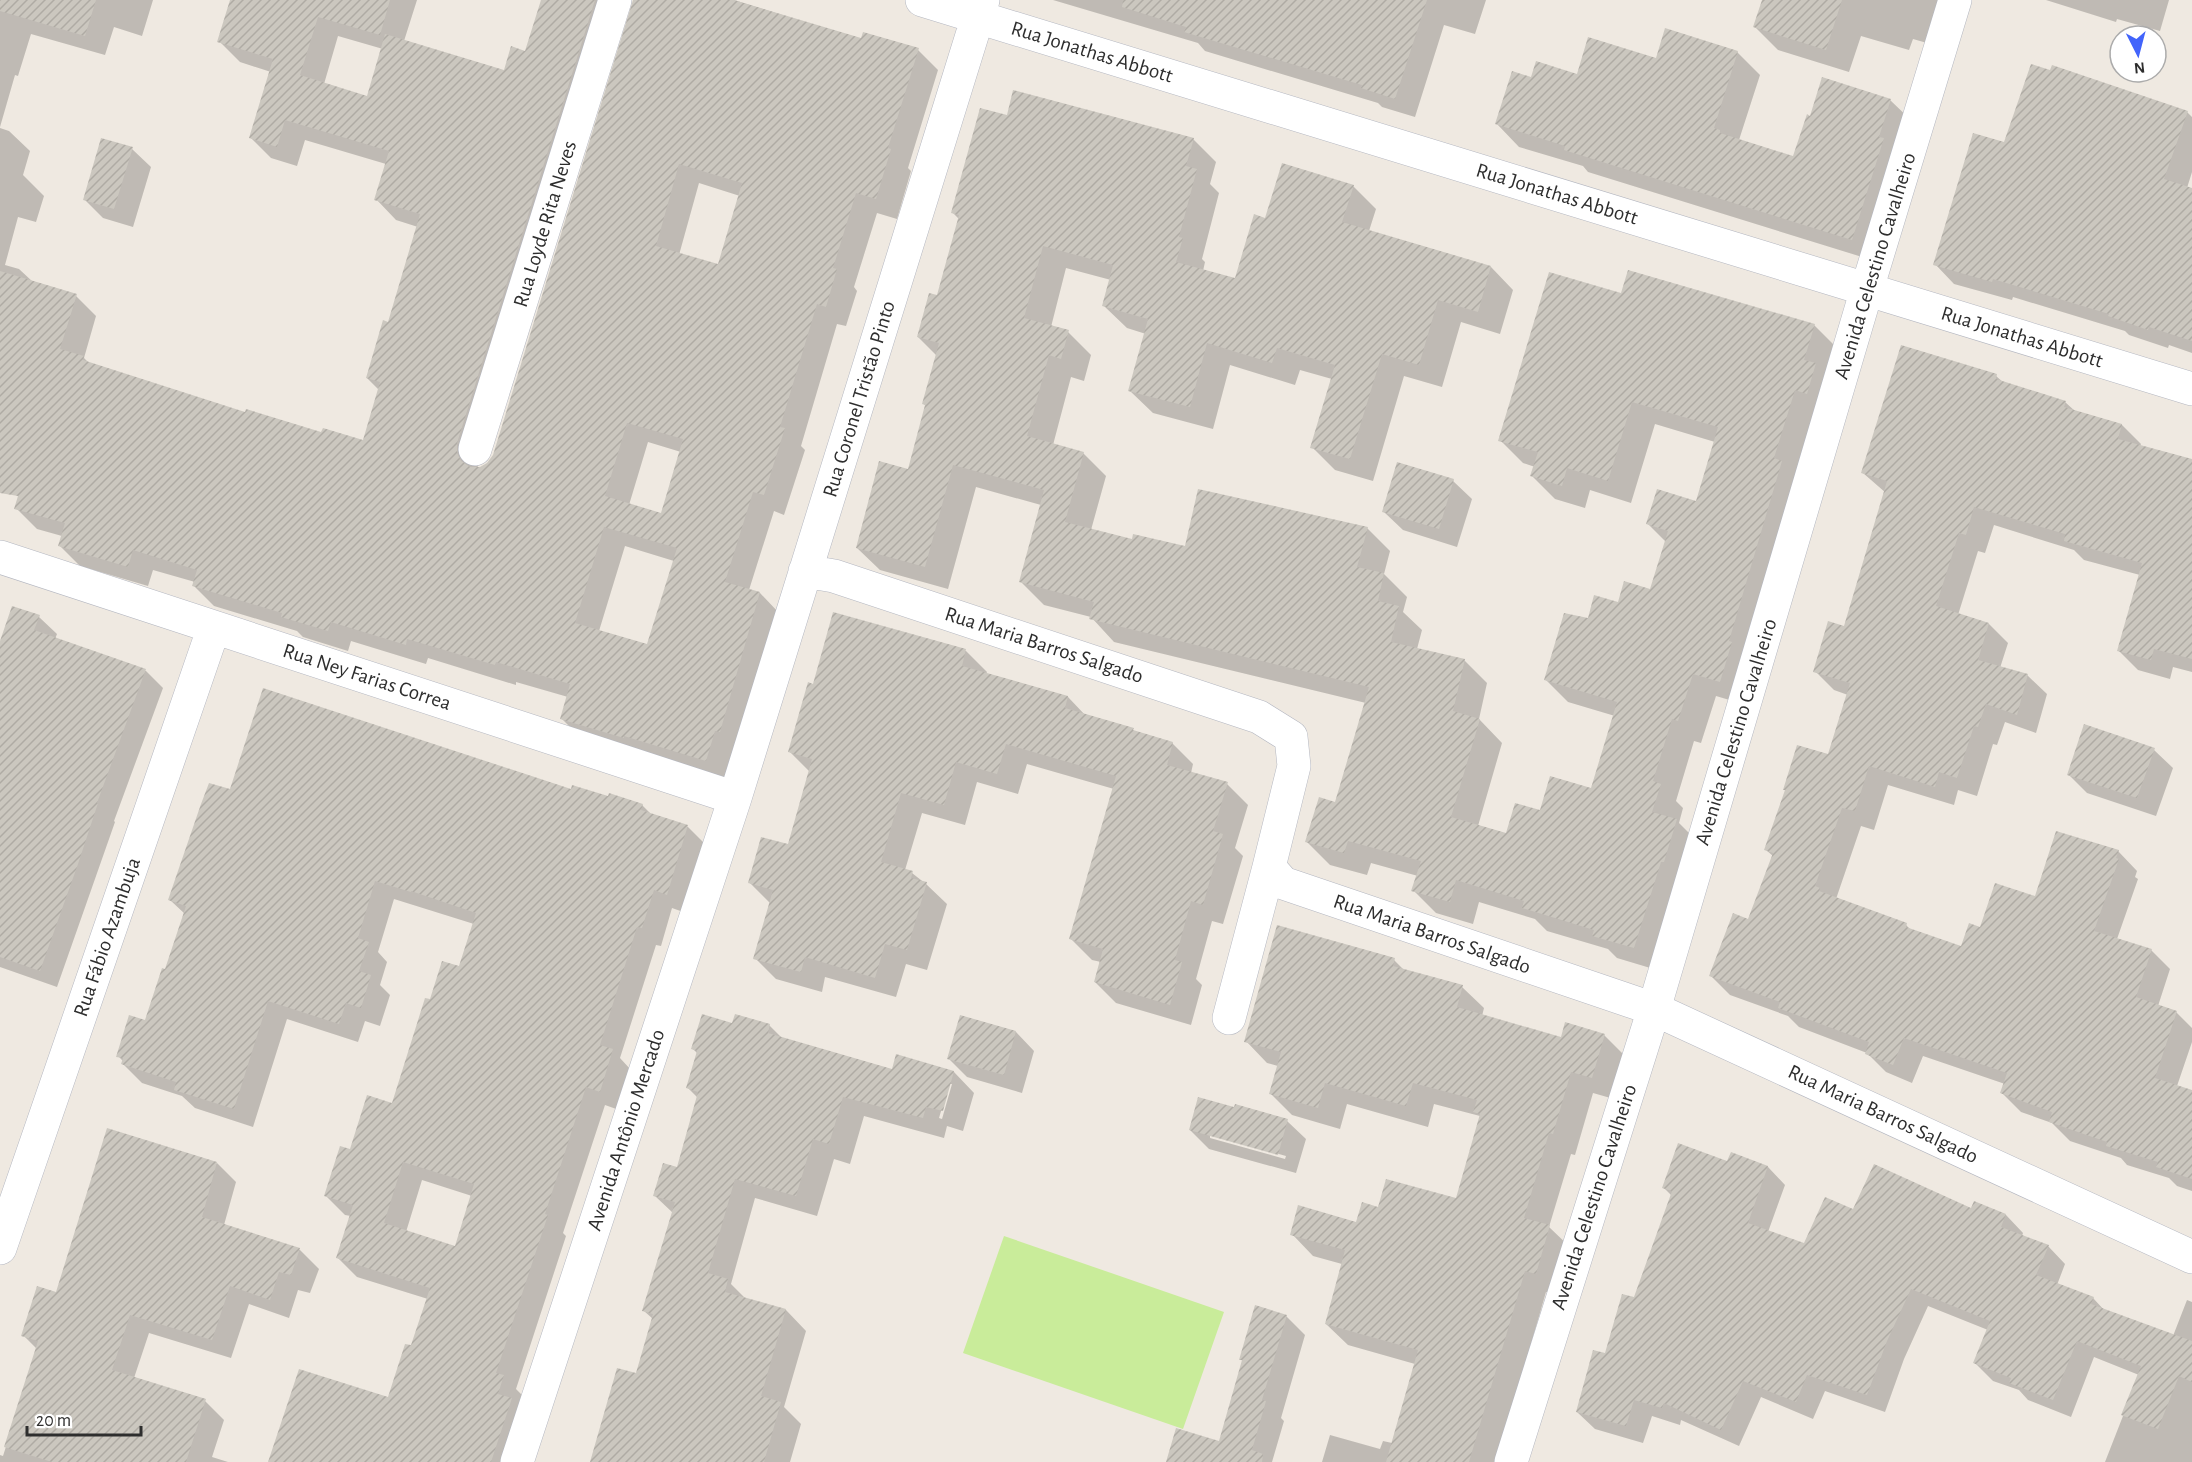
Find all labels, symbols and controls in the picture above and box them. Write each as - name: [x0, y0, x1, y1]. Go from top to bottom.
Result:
- street label: Rua Jonathas Abbott: [1009, 17, 1176, 87]
- north arrow: [2108, 24, 2168, 84]
- text: N: [2133, 59, 2146, 76]
- street label: Rua Loyde Rita Neves: [510, 138, 580, 310]
- street label: Avenida Celestino Cavalheiro: [1830, 150, 1920, 382]
- street label: Rua Jonathas Abbott: [1474, 159, 1641, 229]
- street label: Rua Coronel Tristão Pinto: [819, 298, 899, 500]
- street label: Rua Jonathas Abbott: [1939, 302, 2106, 372]
- street label: Rua Maria Barros Salgado: [942, 603, 1146, 687]
- street label: Avenida Celestino Cavalheiro: [1691, 616, 1781, 848]
- street label: Rua Ney Farias Correa: [280, 640, 454, 714]
- street label: Rua Fábio Azambuja: [70, 854, 144, 1019]
- street label: Rua Maria Barros Salgado: [1331, 890, 1533, 978]
- street label: Avenida Antônio Mercado: [584, 1027, 668, 1233]
- street label: Rua Maria Barros Salgado: [1785, 1061, 1981, 1167]
- street label: Avenida Celestino Cavalheiro: [1548, 1082, 1640, 1312]
- scale bar: [27, 1399, 141, 1437]
- text: 20 m: [36, 1412, 71, 1430]

